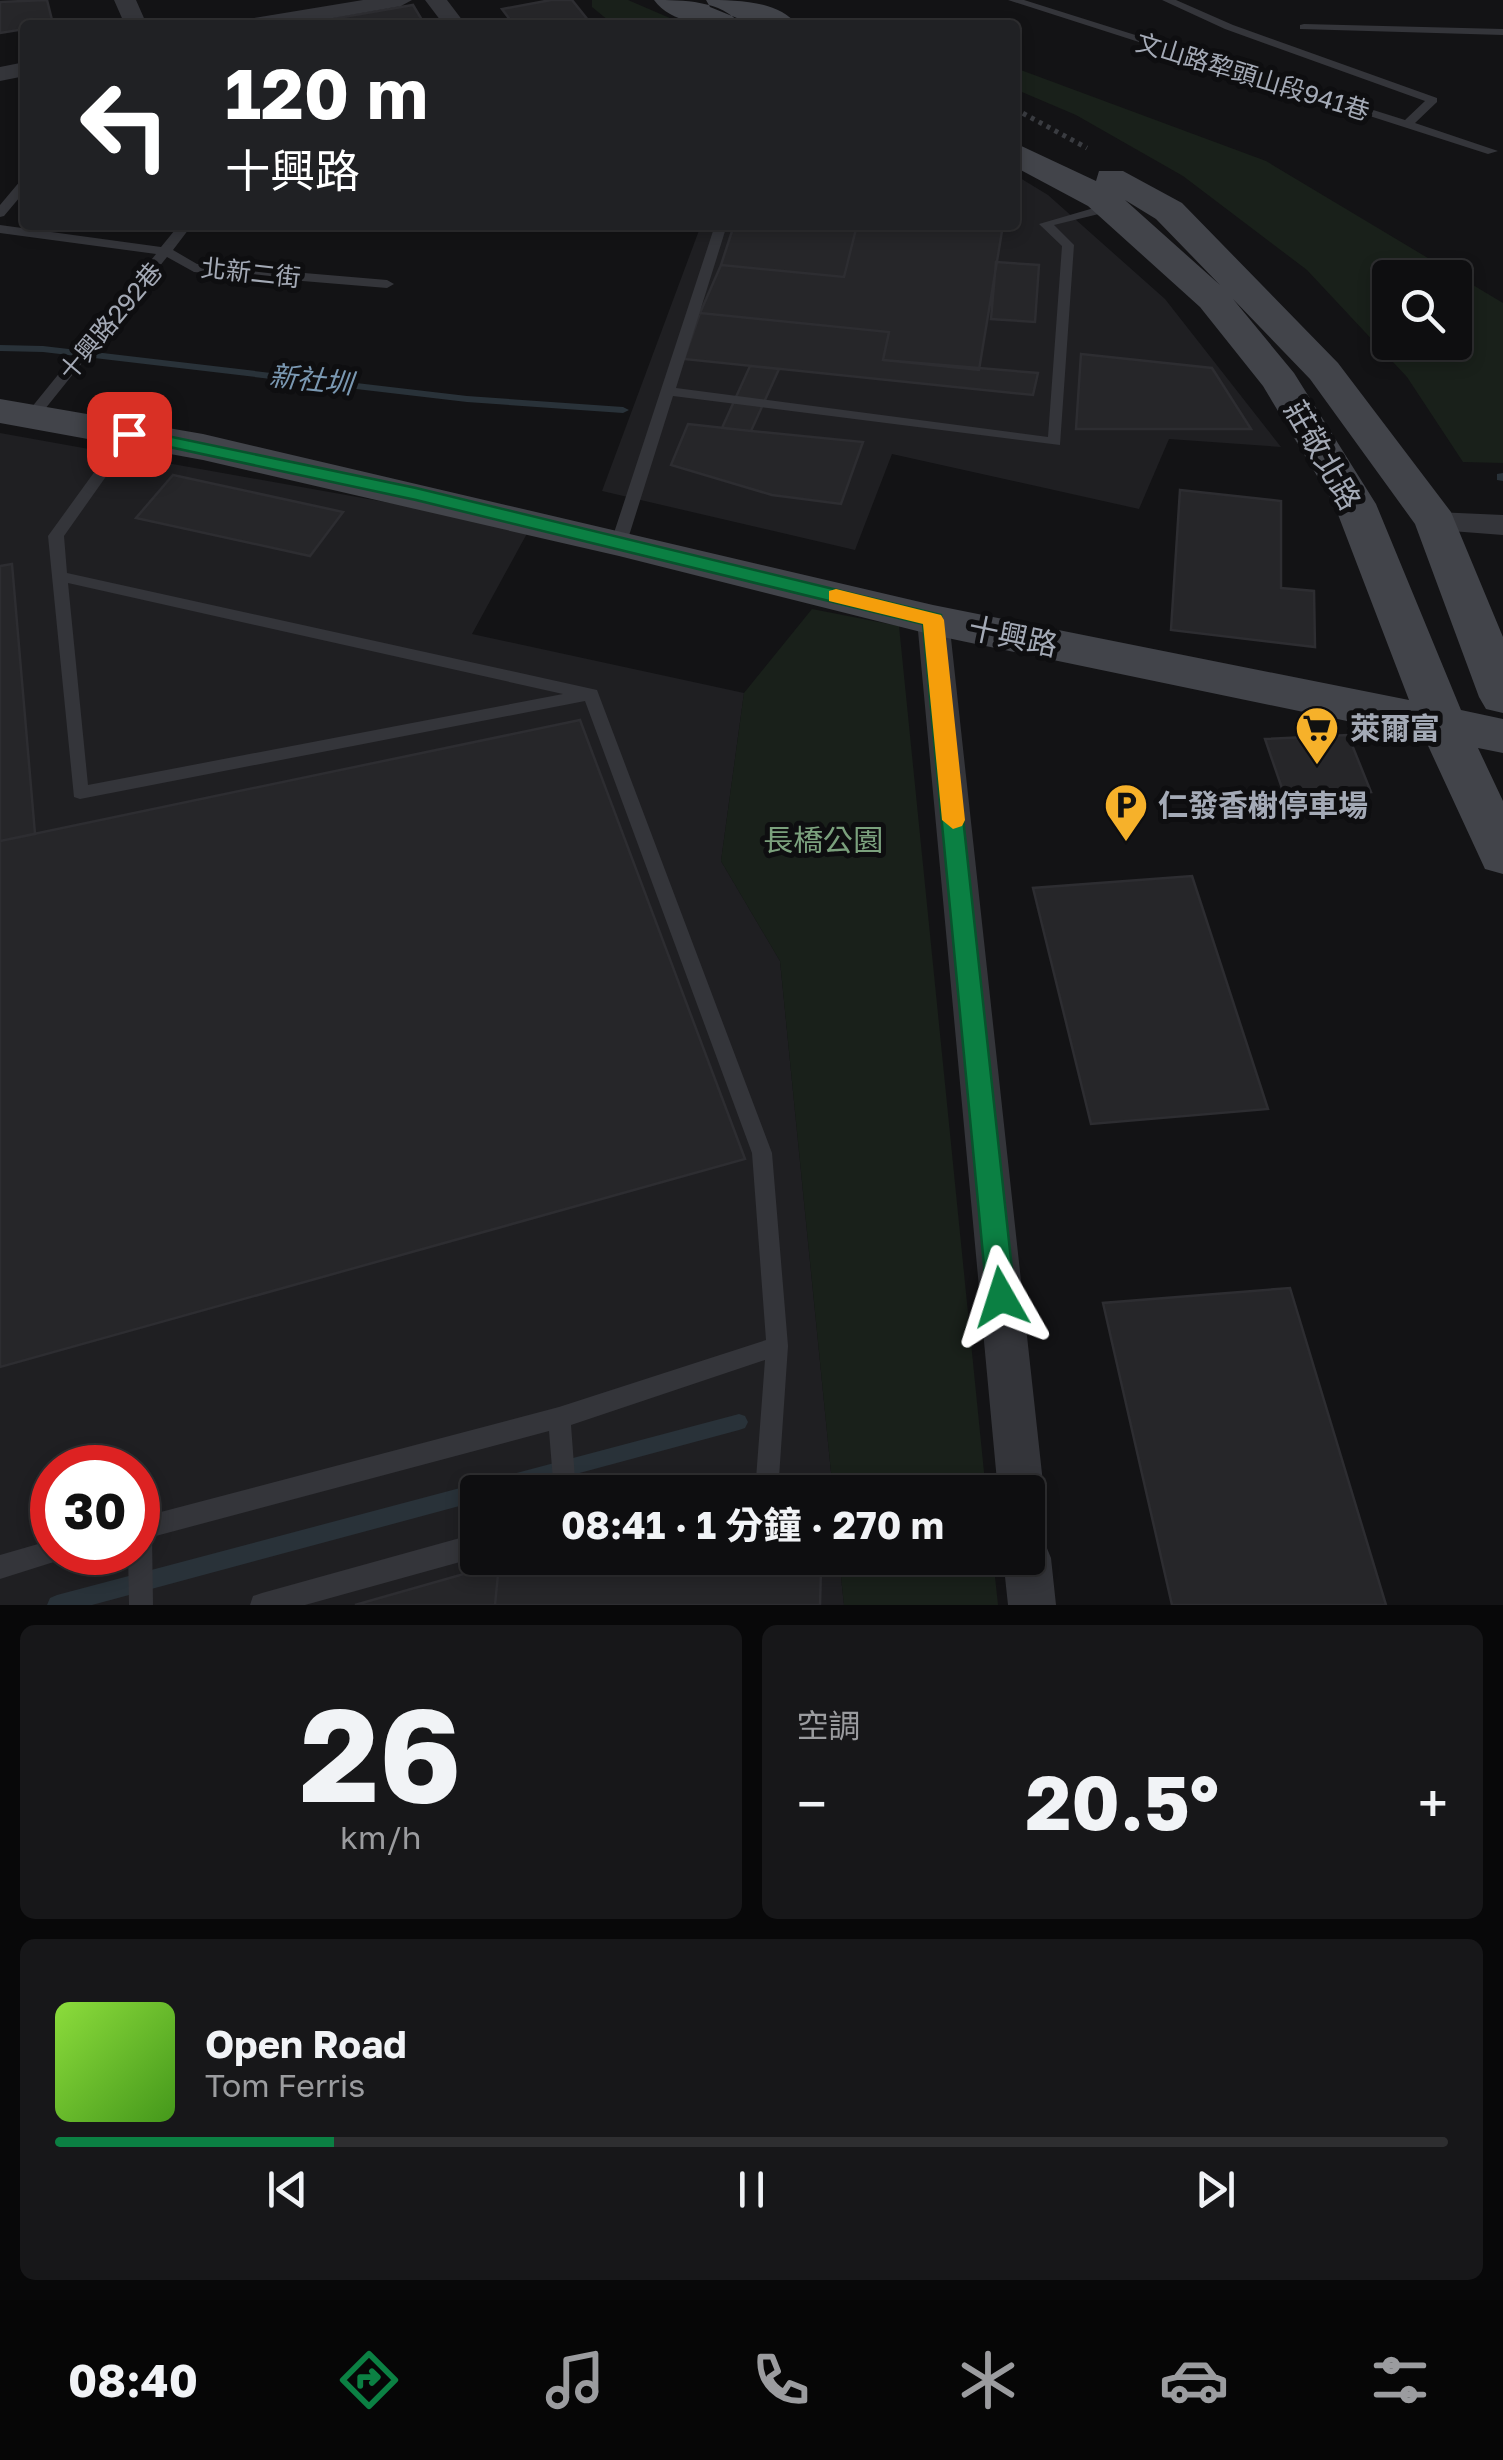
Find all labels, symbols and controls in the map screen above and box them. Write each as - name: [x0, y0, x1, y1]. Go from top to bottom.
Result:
- street label: 文山路犂頭山段941巷: [1133, 26, 1373, 126]
- text: 120 m: [225, 50, 428, 134]
- icon: left: [60, 60, 190, 190]
- text: 十興路: [225, 143, 360, 197]
- street label: 北新二街: [200, 251, 302, 293]
- street label: 十興路292巷: [52, 256, 168, 386]
- map controls: [1372, 260, 1472, 360]
- button: search: [1372, 260, 1472, 360]
- water label: 新社圳: [267, 358, 358, 400]
- pin: [87, 392, 172, 477]
- street label: 莊敬北路: [1277, 394, 1369, 516]
- icon: arrive: [102, 407, 157, 462]
- street label: 十興路: [965, 609, 1061, 663]
- supermarket icon: 萊爾富: [1294, 705, 1340, 766]
- place label: 萊爾富: [1350, 710, 1440, 746]
- parking icon: 仁發香榭停車場: [1103, 782, 1149, 843]
- place label: 仁發香榭停車場: [1158, 787, 1368, 823]
- park label: 長橋公園: [763, 822, 883, 858]
- position arrow: [949, 1245, 1053, 1349]
- speed limit sign: 30: [30, 1445, 160, 1575]
- text: 08:41 · 1 分鐘 · 270 m: [561, 1502, 944, 1547]
- text: 26: [300, 1675, 462, 1831]
- text: 空調: [797, 1706, 861, 1744]
- text: 20.5°: [1025, 1756, 1219, 1847]
- text: −: [797, 1770, 827, 1836]
- text: +: [1418, 1770, 1448, 1836]
- text: km/h: [340, 1818, 421, 1856]
- text: Open Road: [205, 2021, 407, 2066]
- text: Tom Ferris: [205, 2066, 365, 2104]
- icon: previous: [260, 2162, 315, 2217]
- icon: pause: [724, 2162, 779, 2217]
- icon: next: [1188, 2162, 1243, 2217]
- icon: directions: [334, 2345, 404, 2415]
- icon: music: [540, 2345, 610, 2415]
- icon: phone: [746, 2345, 816, 2415]
- icon: climate: [953, 2345, 1023, 2415]
- icon: car: [1159, 2345, 1229, 2415]
- icon: filters: [1365, 2345, 1435, 2415]
- text: 08:40: [68, 2353, 198, 2407]

